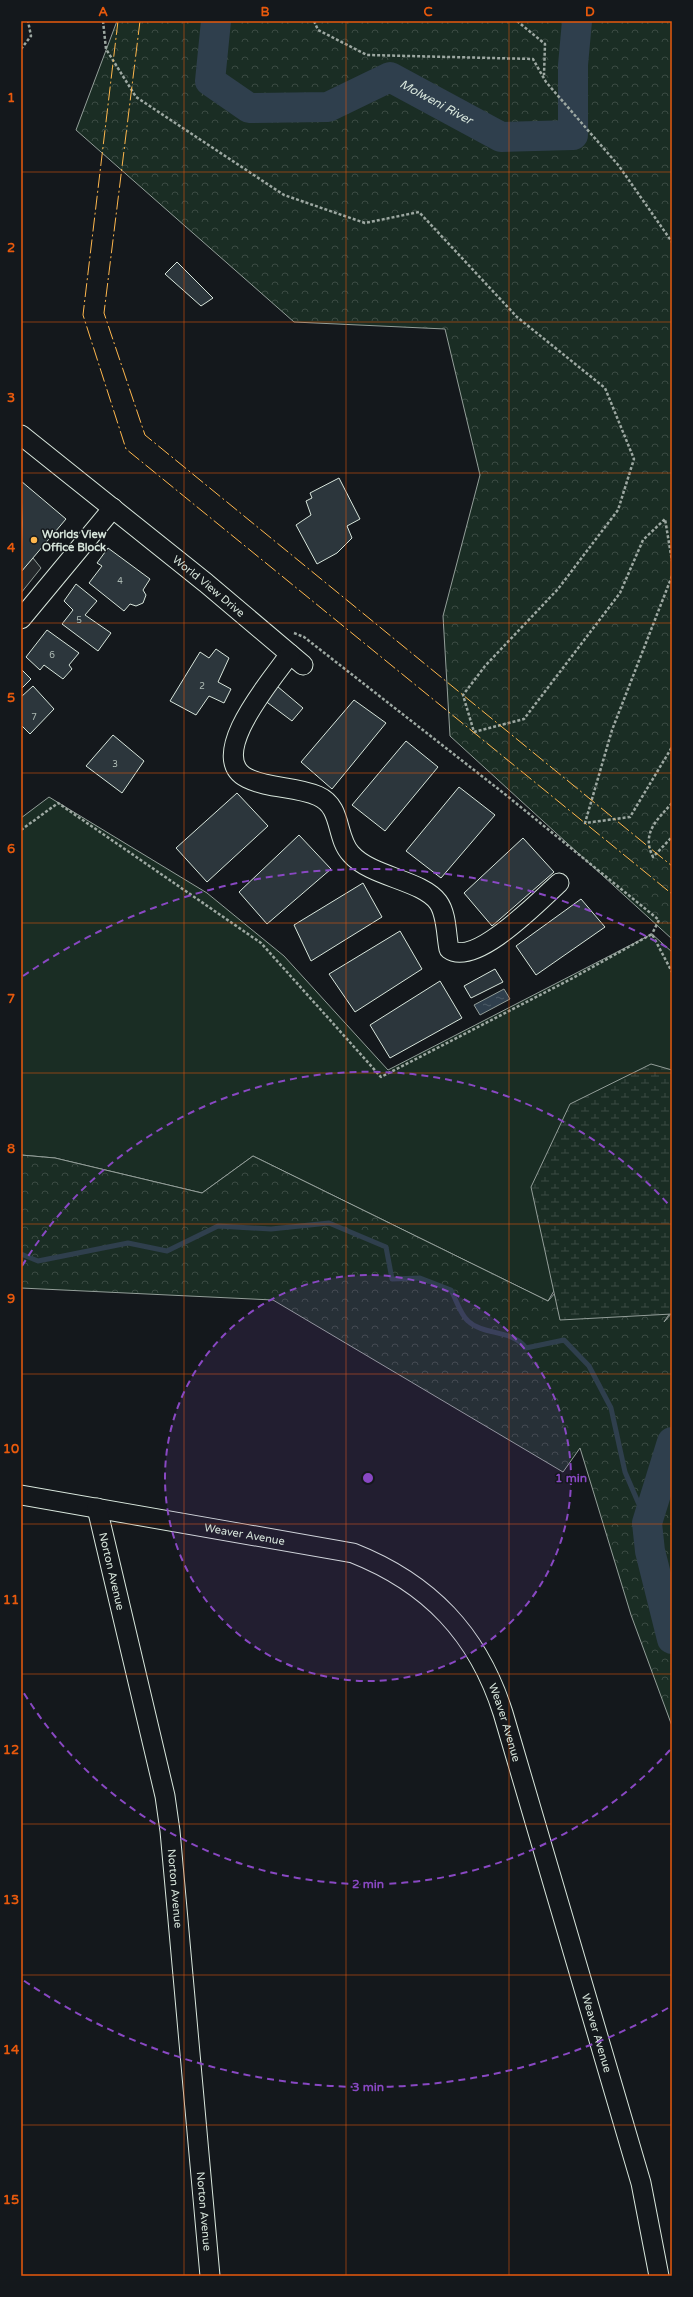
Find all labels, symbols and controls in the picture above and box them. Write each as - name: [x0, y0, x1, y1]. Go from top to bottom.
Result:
- text: A: [98, 4, 108, 20]
- text: B: [260, 4, 270, 20]
- text: C: [423, 4, 433, 20]
- text: D: [585, 4, 595, 20]
- water label: Molweni River: [397, 77, 476, 128]
- text: 1: [7, 90, 15, 106]
- text: 2: [7, 240, 15, 256]
- text: 3: [7, 390, 15, 406]
- place label: Worlds View Office Block: [42, 528, 107, 554]
- marker: Worlds View Office Block: [29, 535, 39, 545]
- text: 4: [7, 540, 16, 556]
- street label: World View Drive: [170, 553, 247, 620]
- house number: 4: [117, 576, 123, 587]
- house number: 5: [76, 615, 82, 626]
- house number: 6: [49, 650, 55, 661]
- house number: 2: [199, 681, 205, 692]
- text: 5: [7, 690, 15, 706]
- house number: 7: [31, 712, 37, 723]
- house number: 3: [112, 759, 118, 770]
- text: 6: [7, 841, 15, 857]
- text: 7: [7, 991, 15, 1007]
- text: 8: [7, 1141, 15, 1157]
- text: 9: [7, 1291, 15, 1307]
- text: 10: [3, 1441, 19, 1457]
- centre of rings: [361, 1471, 375, 1485]
- text: 1 min: [555, 1471, 587, 1485]
- street label: Weaver Avenue: [203, 1521, 286, 1548]
- street label: Norton Avenue: [96, 1531, 127, 1612]
- text: 11: [3, 1592, 19, 1608]
- street label: Weaver Avenue: [486, 1681, 523, 1763]
- text: 12: [3, 1742, 19, 1758]
- street label: Norton Avenue: [165, 1848, 185, 1929]
- text: 2 min: [352, 1877, 384, 1891]
- text: 13: [3, 1892, 19, 1908]
- street label: Weaver Avenue: [579, 1992, 614, 2074]
- text: 14: [3, 2042, 20, 2058]
- text: 3 min: [352, 2080, 384, 2094]
- street label: Norton Avenue: [194, 2171, 214, 2251]
- text: 15: [3, 2192, 19, 2208]

